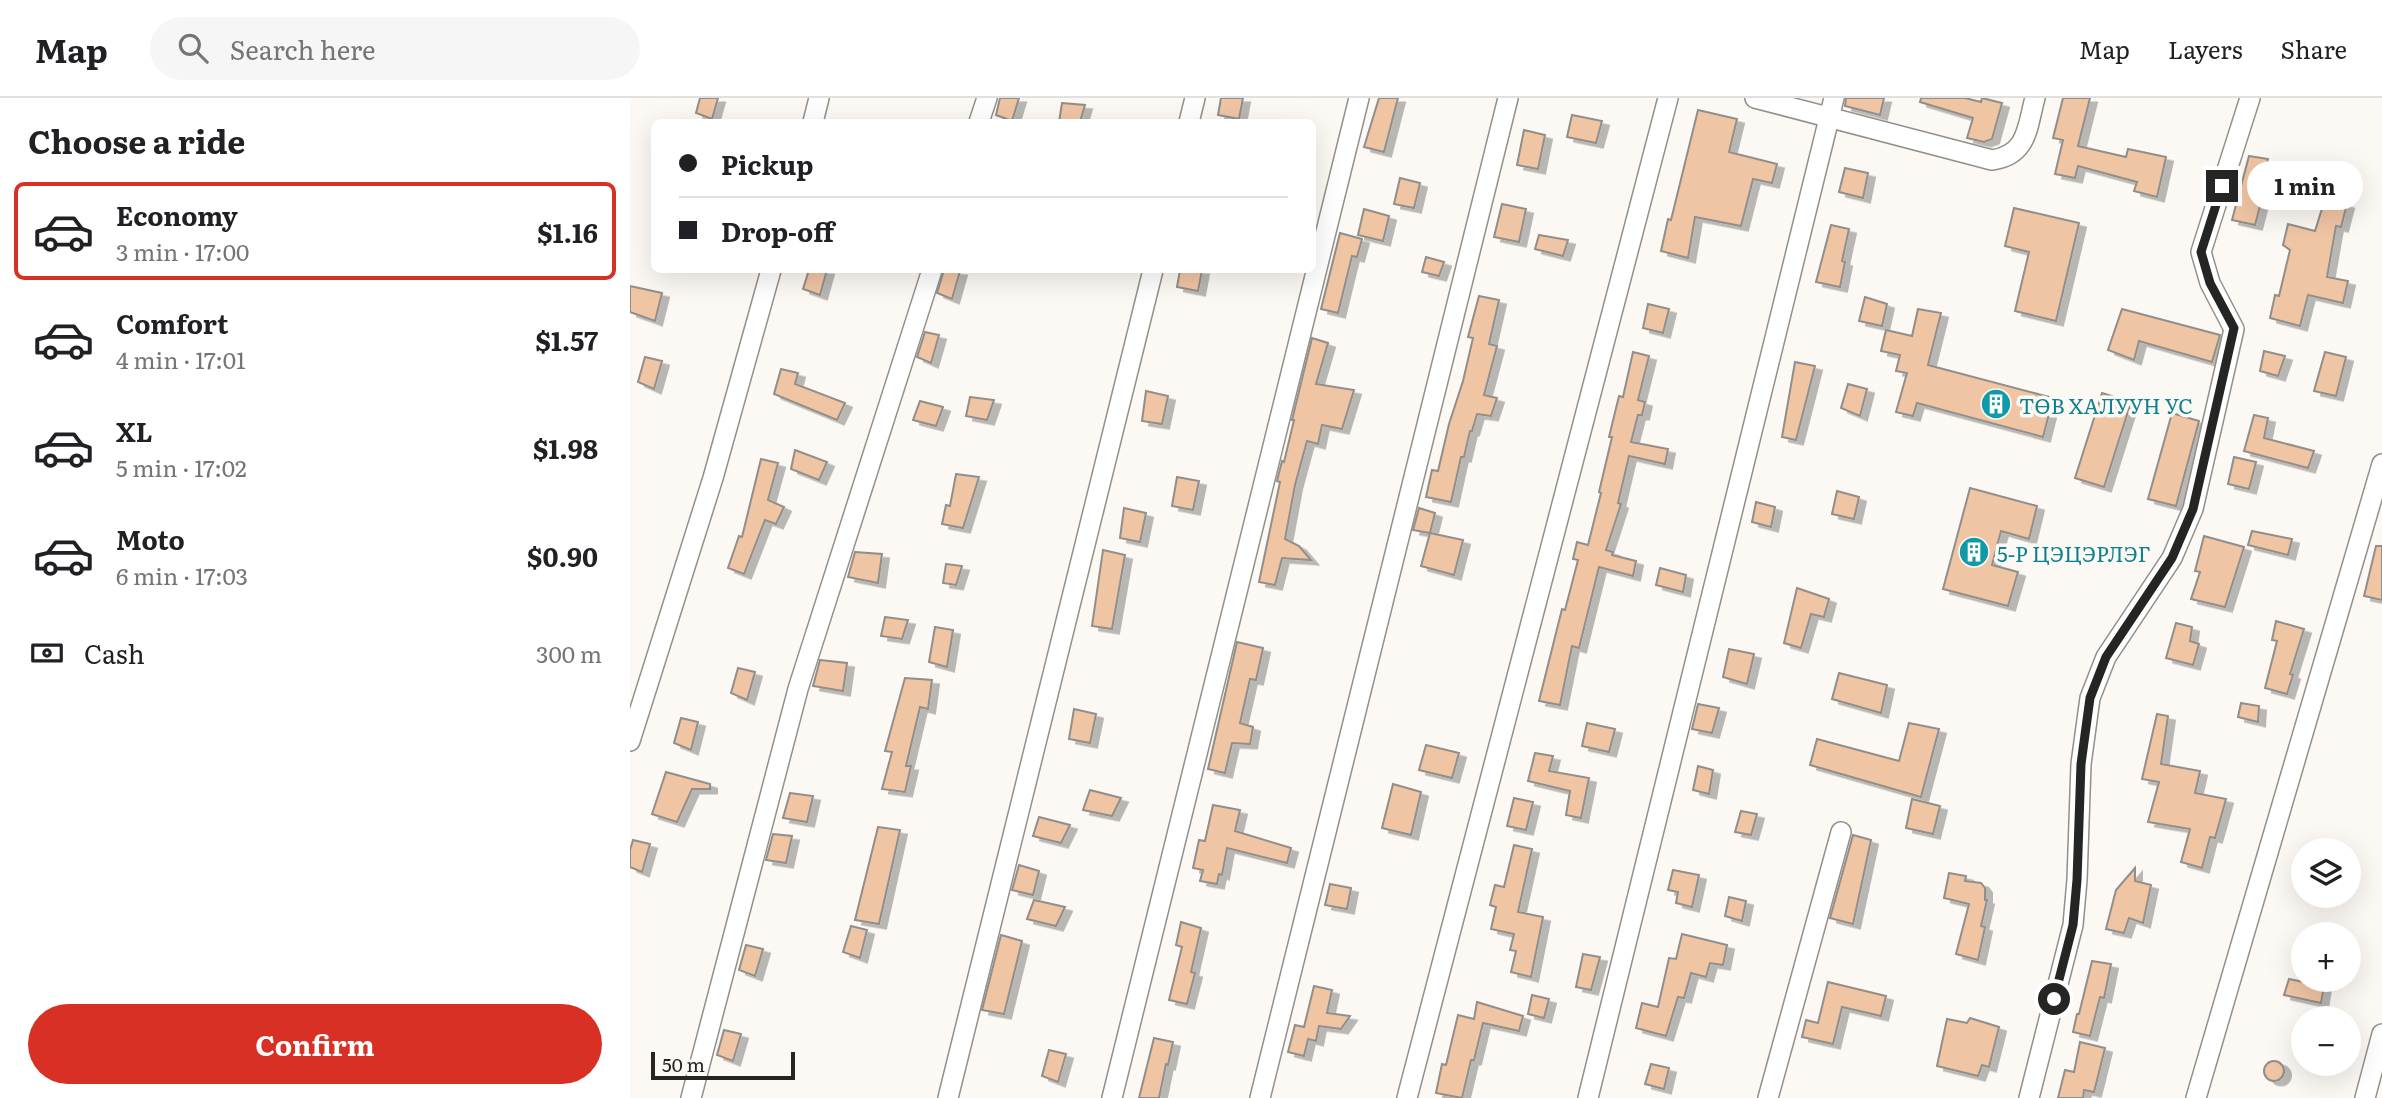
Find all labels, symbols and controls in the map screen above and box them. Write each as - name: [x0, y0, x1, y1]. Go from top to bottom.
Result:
- search box: [150, 17, 640, 80]
- text: Map: [35, 24, 108, 73]
- icon: search: [174, 29, 212, 67]
- text: Search here: [230, 29, 376, 68]
- text: Map: [2079, 31, 2130, 66]
- text: Layers: [2168, 31, 2242, 66]
- text: Share: [2280, 31, 2347, 66]
- text: Choose a ride: [28, 116, 245, 164]
- text: Pickup: [721, 144, 813, 183]
- callout: 1 min: [2246, 162, 2362, 210]
- text: 1 min: [2274, 168, 2336, 202]
- route end: [2206, 170, 2238, 202]
- text: Economy: [116, 195, 238, 234]
- icon: car: [32, 200, 95, 263]
- text: Drop-off: [721, 211, 834, 250]
- text: $1.16: [537, 212, 598, 251]
- text: 3 min · 17:00: [116, 234, 249, 268]
- text: Comfort: [116, 303, 228, 342]
- icon: car: [32, 308, 95, 371]
- text: $1.57: [535, 320, 598, 359]
- text: 4 min · 17:01: [116, 342, 246, 376]
- building icon: ТӨВ ХАЛУУН УС: [1979, 387, 2013, 421]
- place label: ТӨВ ХАЛУУН УС: [2019, 389, 2193, 420]
- text: XL: [116, 411, 153, 450]
- icon: car: [32, 416, 95, 479]
- text: $1.98: [533, 428, 598, 467]
- text: 5 min · 17:02: [116, 450, 247, 484]
- text: Moto: [116, 519, 185, 558]
- icon: car: [32, 524, 95, 587]
- building icon: 5-Р ЦЭЦЭРЛЭГ: [1957, 535, 1991, 569]
- text: $0.90: [527, 536, 598, 575]
- place label: 5-Р ЦЭЦЭРЛЭГ: [1997, 537, 2151, 568]
- text: 6 min · 17:03: [116, 558, 248, 592]
- text: Cash: [84, 633, 145, 672]
- icon: cash: [28, 634, 66, 672]
- text: 300 m: [536, 636, 602, 670]
- map controls: [2291, 838, 2361, 1076]
- button: layers: [2291, 838, 2361, 908]
- button: +: [2291, 922, 2361, 992]
- route start: [2038, 983, 2070, 1015]
- button: Confirm: [28, 1004, 602, 1084]
- button: −: [2291, 1006, 2361, 1076]
- scale bar: [651, 1049, 794, 1081]
- text: 50 m: [662, 1050, 705, 1078]

